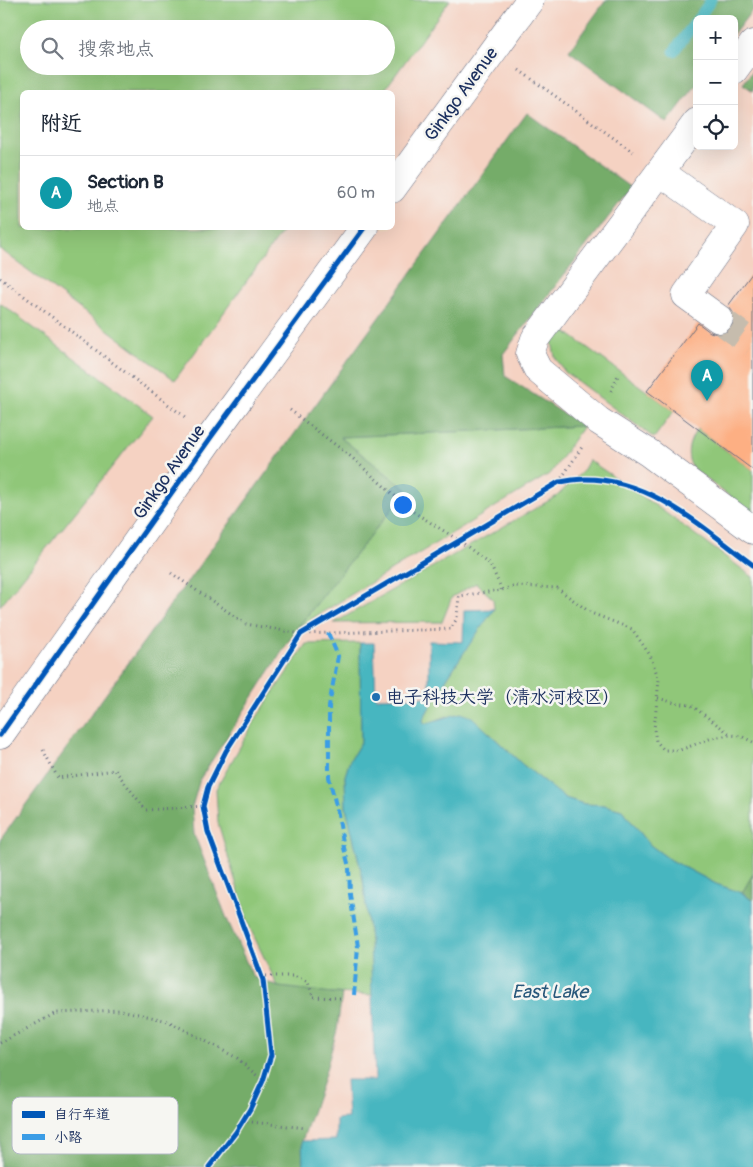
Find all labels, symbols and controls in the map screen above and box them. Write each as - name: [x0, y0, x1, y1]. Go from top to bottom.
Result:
- map controls: [693, 15, 738, 150]
- button: +: [693, 15, 738, 60]
- search box: [20, 20, 395, 75]
- icon: search: [38, 34, 66, 62]
- text: 搜索地点: [78, 37, 154, 61]
- street label: Ginkgo Avenue: [420, 43, 503, 146]
- button: −: [693, 60, 738, 105]
- button: locate: [693, 105, 738, 150]
- text: 附近: [40, 110, 82, 137]
- text: Section B: [87, 170, 164, 194]
- text: A: [51, 183, 61, 203]
- text: 60 m: [337, 183, 375, 203]
- text: 地点: [87, 196, 119, 216]
- pin: A: [691, 360, 723, 401]
- street label: Ginkgo Avenue: [128, 420, 211, 524]
- your location: [390, 492, 416, 518]
- place label: 电子科技大学（清水河校区）: [386, 686, 620, 709]
- marker: 电子科技大学（清水河校区）: [370, 691, 382, 703]
- water label: East Lake: [512, 980, 590, 1004]
- legend: [12, 1097, 178, 1154]
- text: 自行车道: [54, 1106, 110, 1123]
- text: 小路: [54, 1129, 82, 1146]

